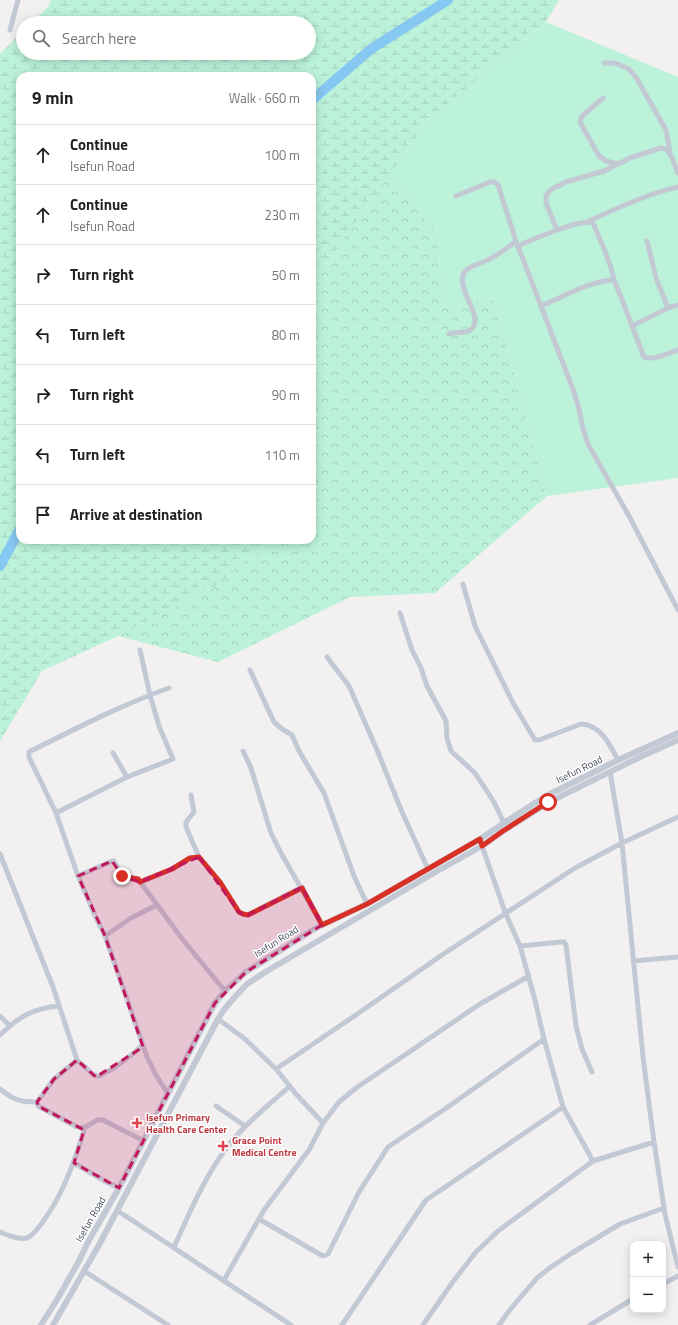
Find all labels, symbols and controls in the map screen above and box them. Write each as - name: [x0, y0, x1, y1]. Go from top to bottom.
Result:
- search box: [16, 16, 316, 60]
- icon: search: [30, 27, 52, 49]
- text: Search here: [62, 27, 136, 50]
- text: 9 min: [32, 85, 73, 111]
- text: Walk · 660 m: [229, 88, 300, 108]
- text: Continue: [70, 133, 128, 156]
- icon: ahead: [32, 144, 54, 166]
- text: 100 m: [264, 145, 300, 165]
- text: Isefun Road: [70, 156, 135, 176]
- text: Continue: [70, 193, 128, 216]
- icon: ahead: [32, 204, 54, 226]
- text: 230 m: [264, 205, 300, 225]
- text: Isefun Road: [70, 216, 135, 236]
- text: Turn right: [70, 263, 134, 286]
- icon: right: [32, 264, 54, 286]
- text: 50 m: [272, 265, 300, 285]
- text: Turn left: [70, 323, 125, 346]
- icon: left: [32, 324, 54, 346]
- text: 80 m: [272, 325, 300, 345]
- text: Turn right: [70, 383, 134, 406]
- icon: right: [32, 384, 54, 406]
- text: 90 m: [272, 385, 300, 405]
- text: Turn left: [70, 443, 125, 466]
- icon: left: [32, 444, 54, 466]
- text: 110 m: [264, 445, 300, 465]
- text: Arrive at destination: [70, 503, 203, 526]
- icon: arrive: [32, 504, 54, 526]
- street label: Isefun Road: [553, 752, 605, 787]
- route start: [539, 793, 557, 811]
- route end: [113, 867, 131, 885]
- street label: Isefun Road: [251, 922, 301, 961]
- place label: Isefun Primary Health Care Center: [146, 1110, 227, 1137]
- marker: Isefun Primary Health Care Center: [131, 1117, 143, 1129]
- place label: Grace Point Medical Centre: [232, 1133, 297, 1160]
- marker: Grace Point Medical Centre: [217, 1140, 229, 1152]
- street label: Isefun Road: [71, 1194, 109, 1245]
- map controls: [630, 1241, 666, 1313]
- button: +: [630, 1241, 666, 1277]
- button: −: [630, 1277, 666, 1313]

